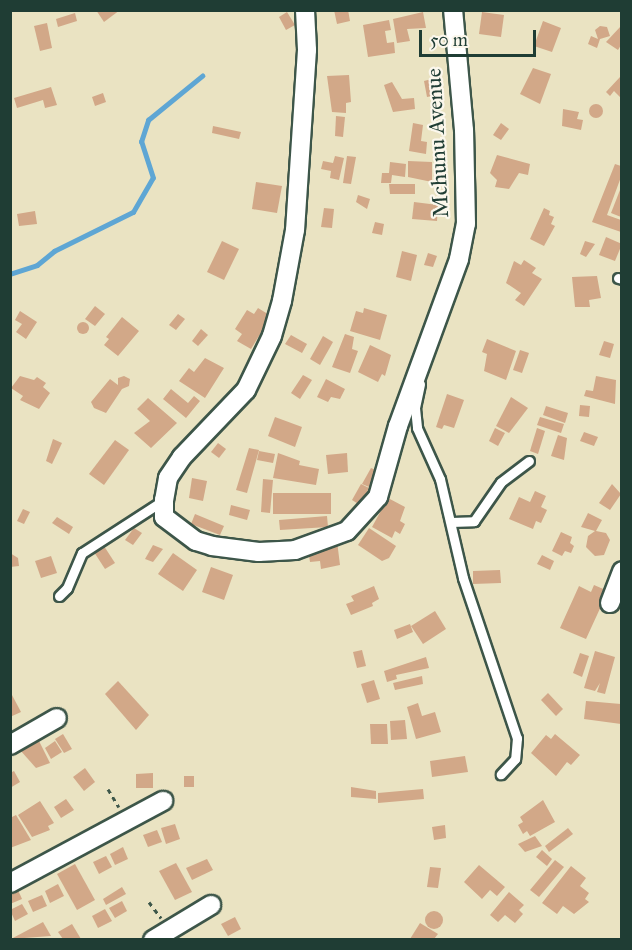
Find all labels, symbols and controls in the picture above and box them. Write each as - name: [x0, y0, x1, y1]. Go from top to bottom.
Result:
- scale bar: [422, 18, 539, 56]
- text: 50 m: [430, 29, 468, 51]
- street label: Mchunu Avenue: [420, 67, 454, 219]

